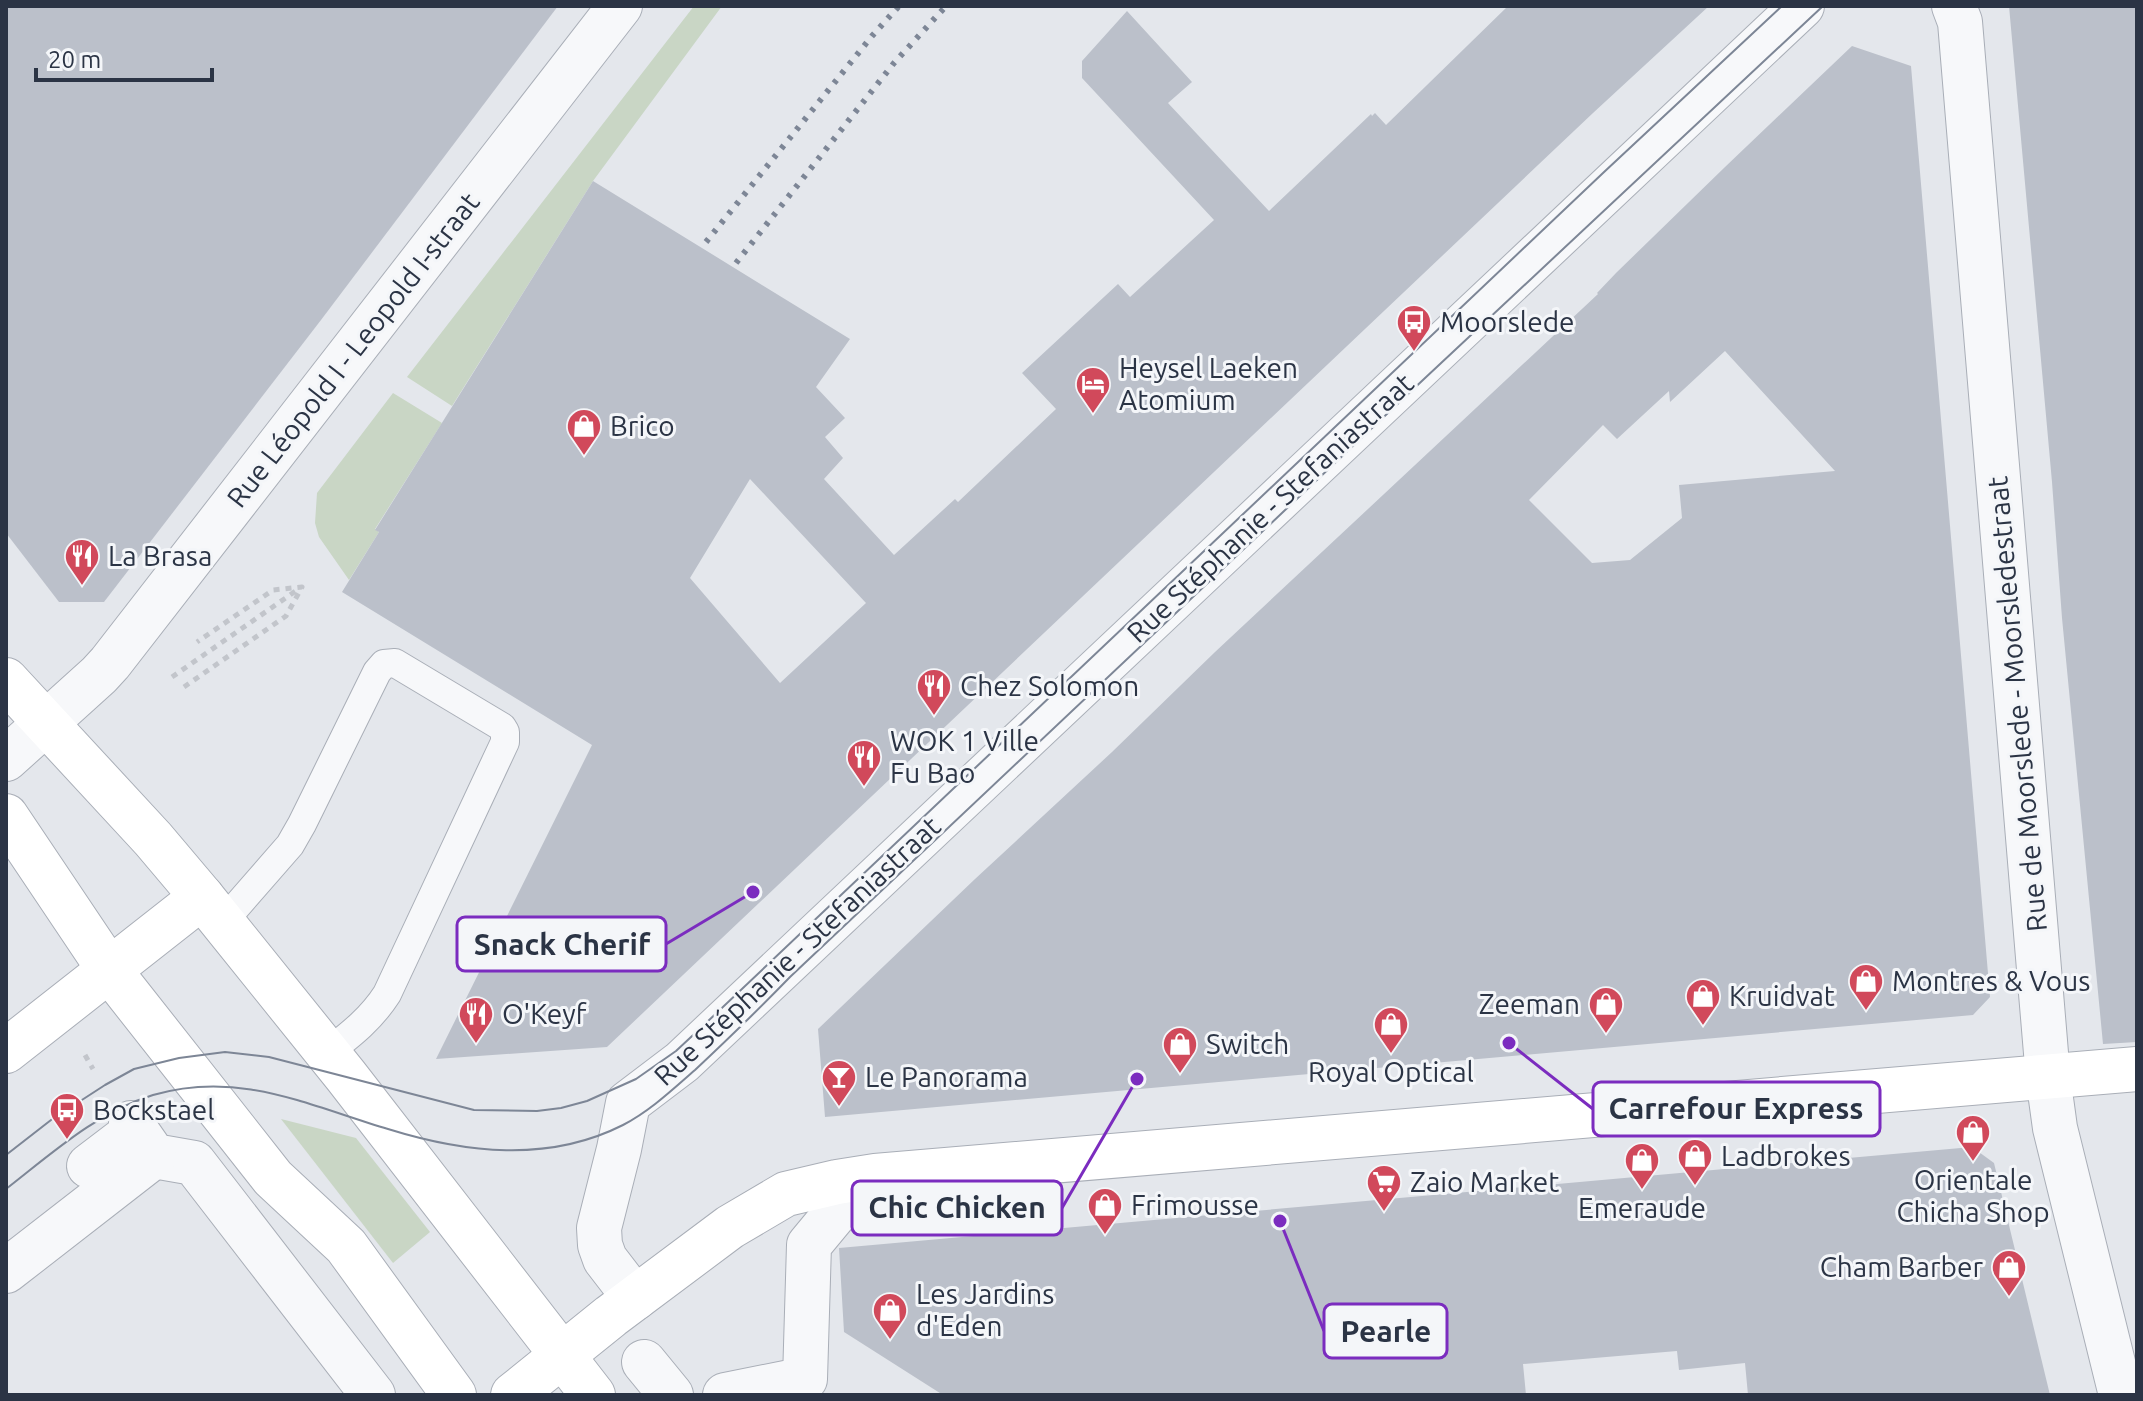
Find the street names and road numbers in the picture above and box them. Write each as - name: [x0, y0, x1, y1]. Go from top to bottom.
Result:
- street label: Rue Léopold I - Leopold I-straat: [220, 186, 485, 513]
- street label: Rue Stéphanie - Stefaniastraat: [1120, 367, 1419, 648]
- street label: Rue de Moorslede - Moorsledestraat: [1981, 475, 2052, 933]
- street label: Rue Stéphanie - Stefaniastraat: [647, 810, 946, 1091]

